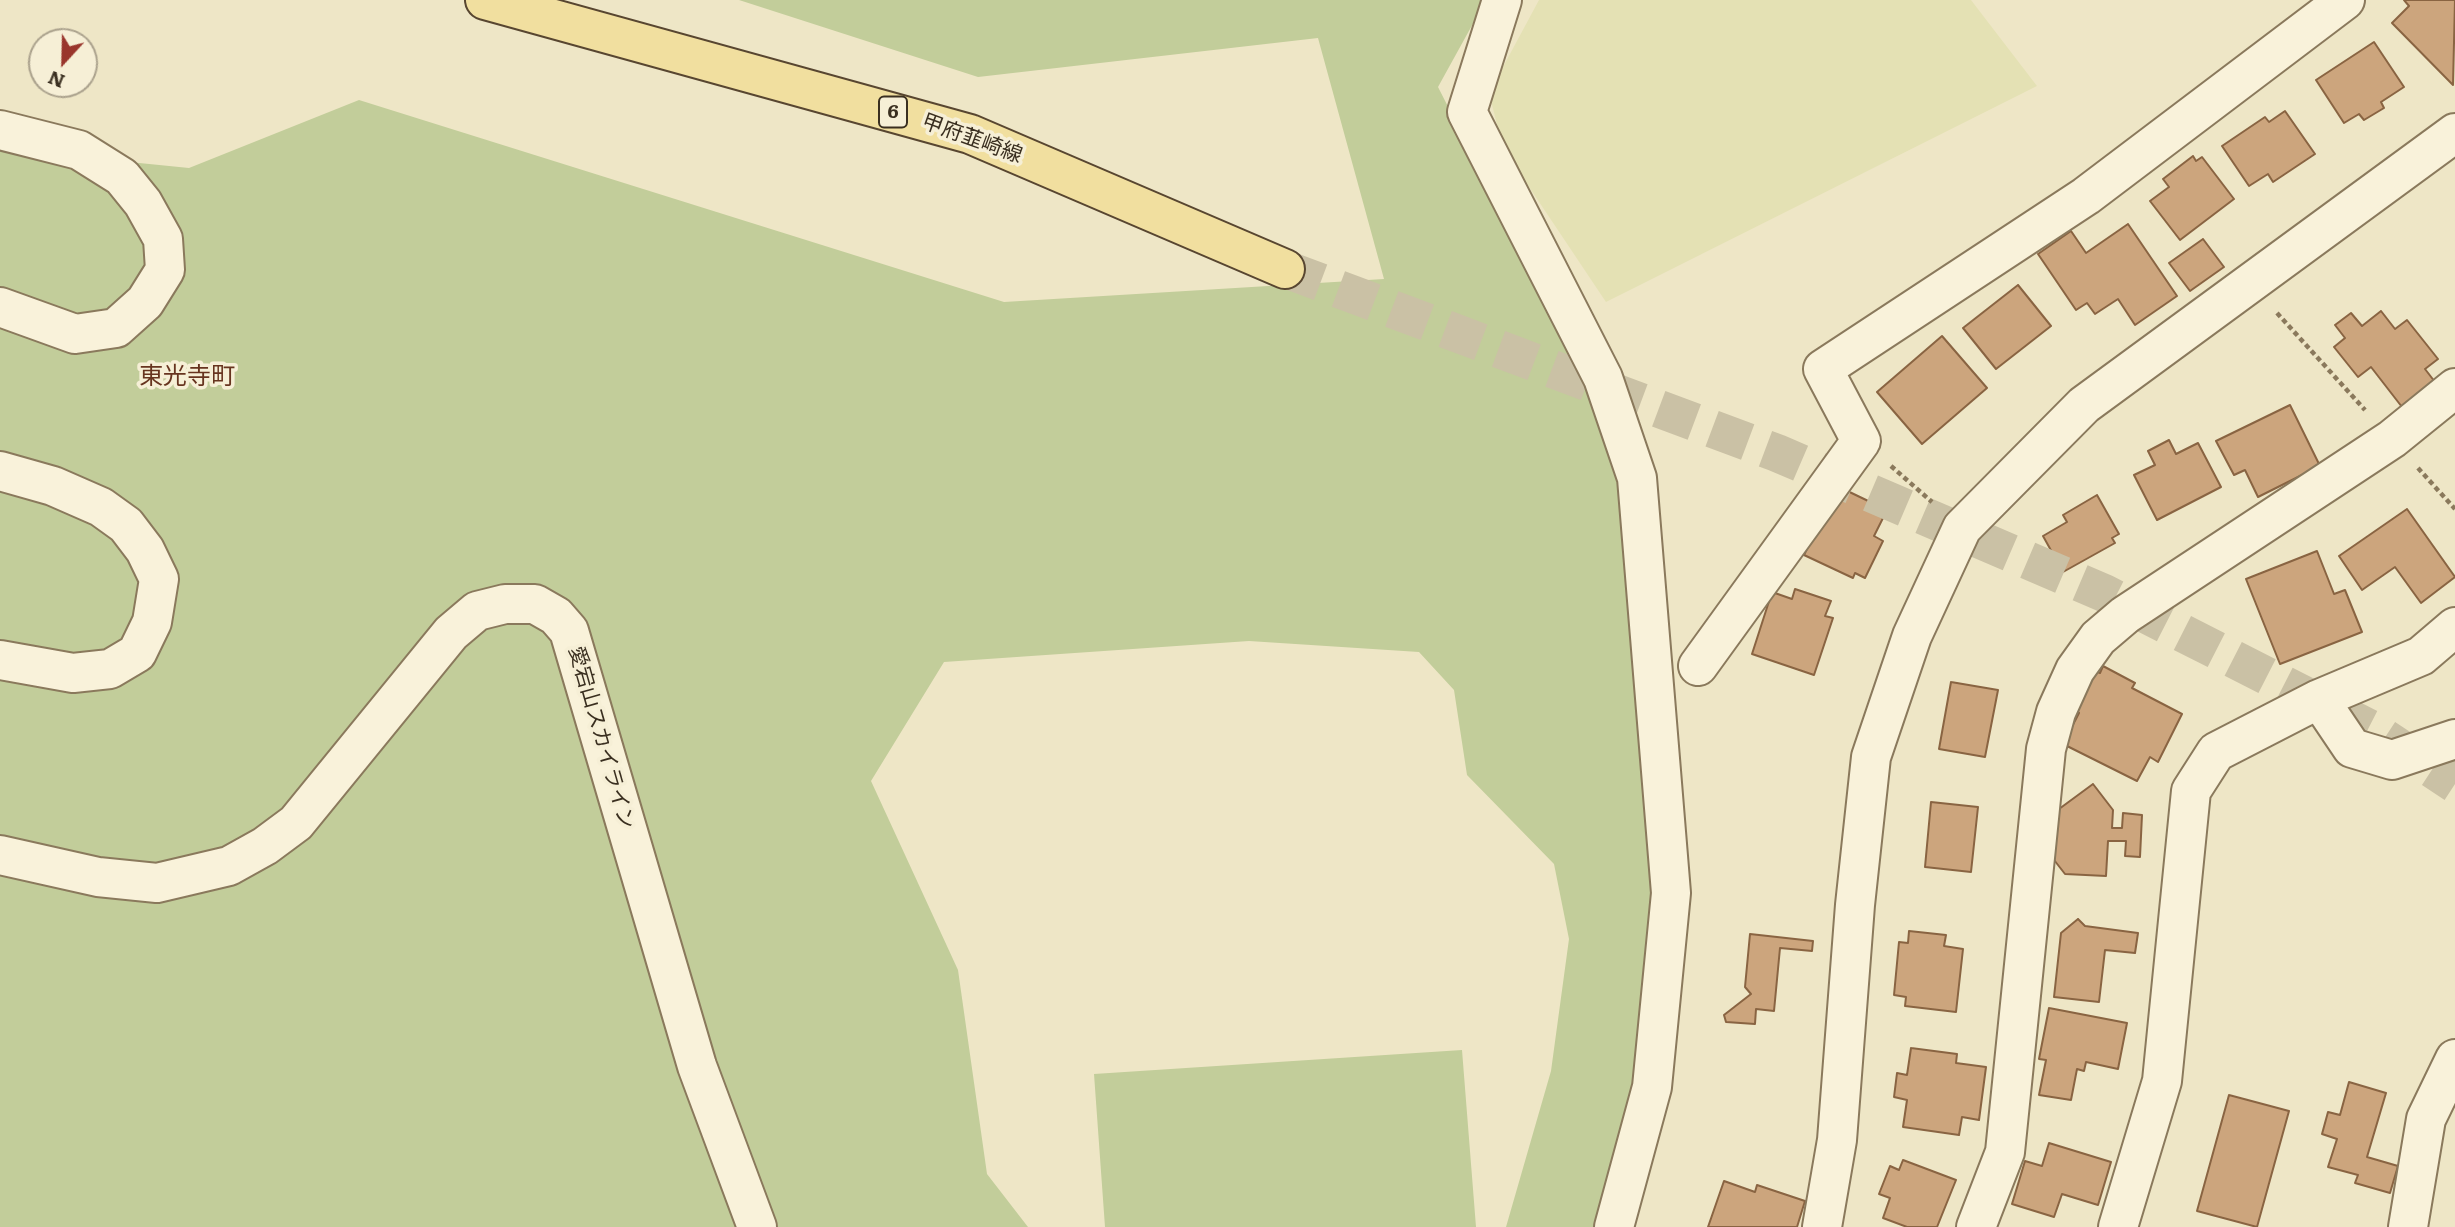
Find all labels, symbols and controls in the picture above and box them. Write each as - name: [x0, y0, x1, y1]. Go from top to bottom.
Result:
- north arrow: [28, 28, 98, 98]
- text: N: [43, 65, 69, 97]
- road number: 6: [879, 96, 907, 128]
- street label: 甲府韮崎線: [918, 109, 1026, 169]
- district label: 東光寺町: [139, 363, 235, 391]
- street label: 愛宕山スカイライン: [563, 644, 639, 832]

